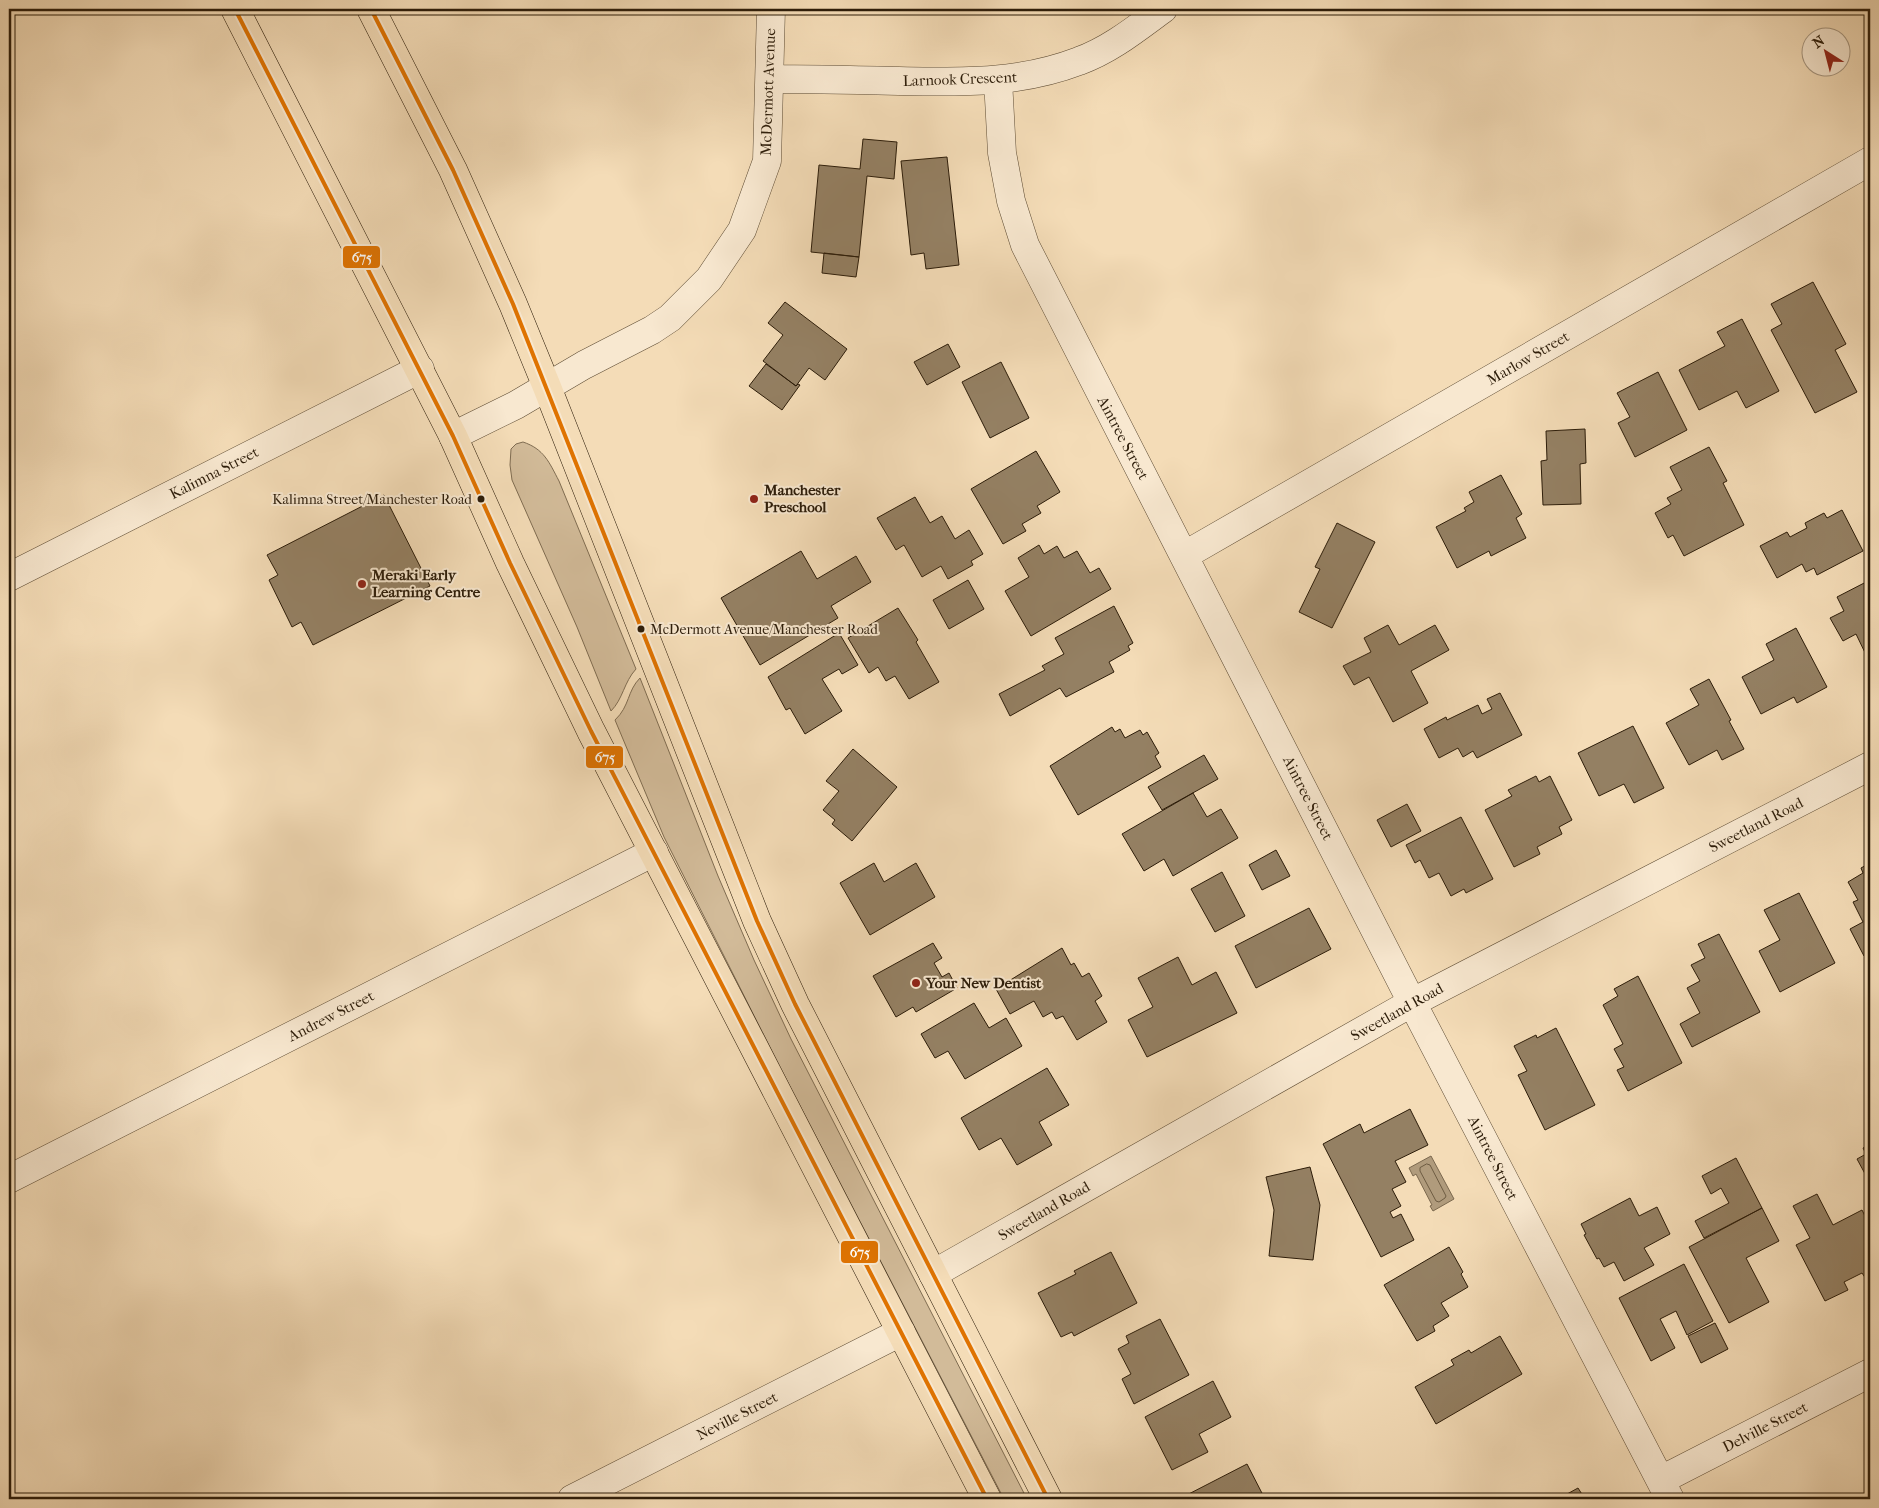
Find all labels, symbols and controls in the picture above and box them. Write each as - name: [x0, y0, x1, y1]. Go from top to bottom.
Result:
- street label: McDermott Avenue: [757, 27, 779, 156]
- north arrow: [1802, 28, 1852, 78]
- text: N: [1809, 32, 1828, 52]
- street label: Larnook Crescent: [903, 68, 1018, 90]
- line badge: 675: [342, 245, 381, 269]
- text: 675: [352, 249, 372, 266]
- street label: Marlow Street: [1484, 327, 1573, 389]
- street label: Aintree Street: [1093, 392, 1153, 483]
- street label: Kalimna Street: [166, 443, 262, 503]
- place label: Manchester Preschool: [763, 481, 841, 516]
- place label: Kalimna Street/Manchester Road: [272, 491, 472, 508]
- marker: Manchester Preschool: [748, 493, 760, 505]
- marker: Kalimna Street/Manchester Road: [476, 494, 486, 504]
- place label: Meraki Early Learning Centre: [371, 566, 481, 601]
- marker: Meraki Early Learning Centre: [356, 578, 368, 590]
- place label: McDermott Avenue/Manchester Road: [650, 621, 878, 638]
- marker: McDermott Avenue/Manchester Road: [636, 624, 646, 634]
- line badge: 675: [585, 745, 624, 769]
- text: 675: [595, 749, 615, 766]
- street label: Aintree Street: [1279, 752, 1337, 844]
- street label: Sweetland Road: [1706, 793, 1807, 856]
- place label: Your New Dentist: [925, 974, 1042, 992]
- marker: Your New Dentist: [910, 977, 922, 989]
- street label: Sweetland Road: [1348, 979, 1447, 1045]
- street label: Andrew Street: [284, 986, 378, 1046]
- street label: Aintree Street: [1464, 1112, 1522, 1204]
- street label: Sweetland Road: [995, 1177, 1094, 1245]
- line badge: 675: [840, 1240, 879, 1264]
- text: 675: [850, 1244, 870, 1261]
- street label: Neville Street: [693, 1388, 781, 1444]
- street label: Delville Street: [1719, 1398, 1811, 1456]

